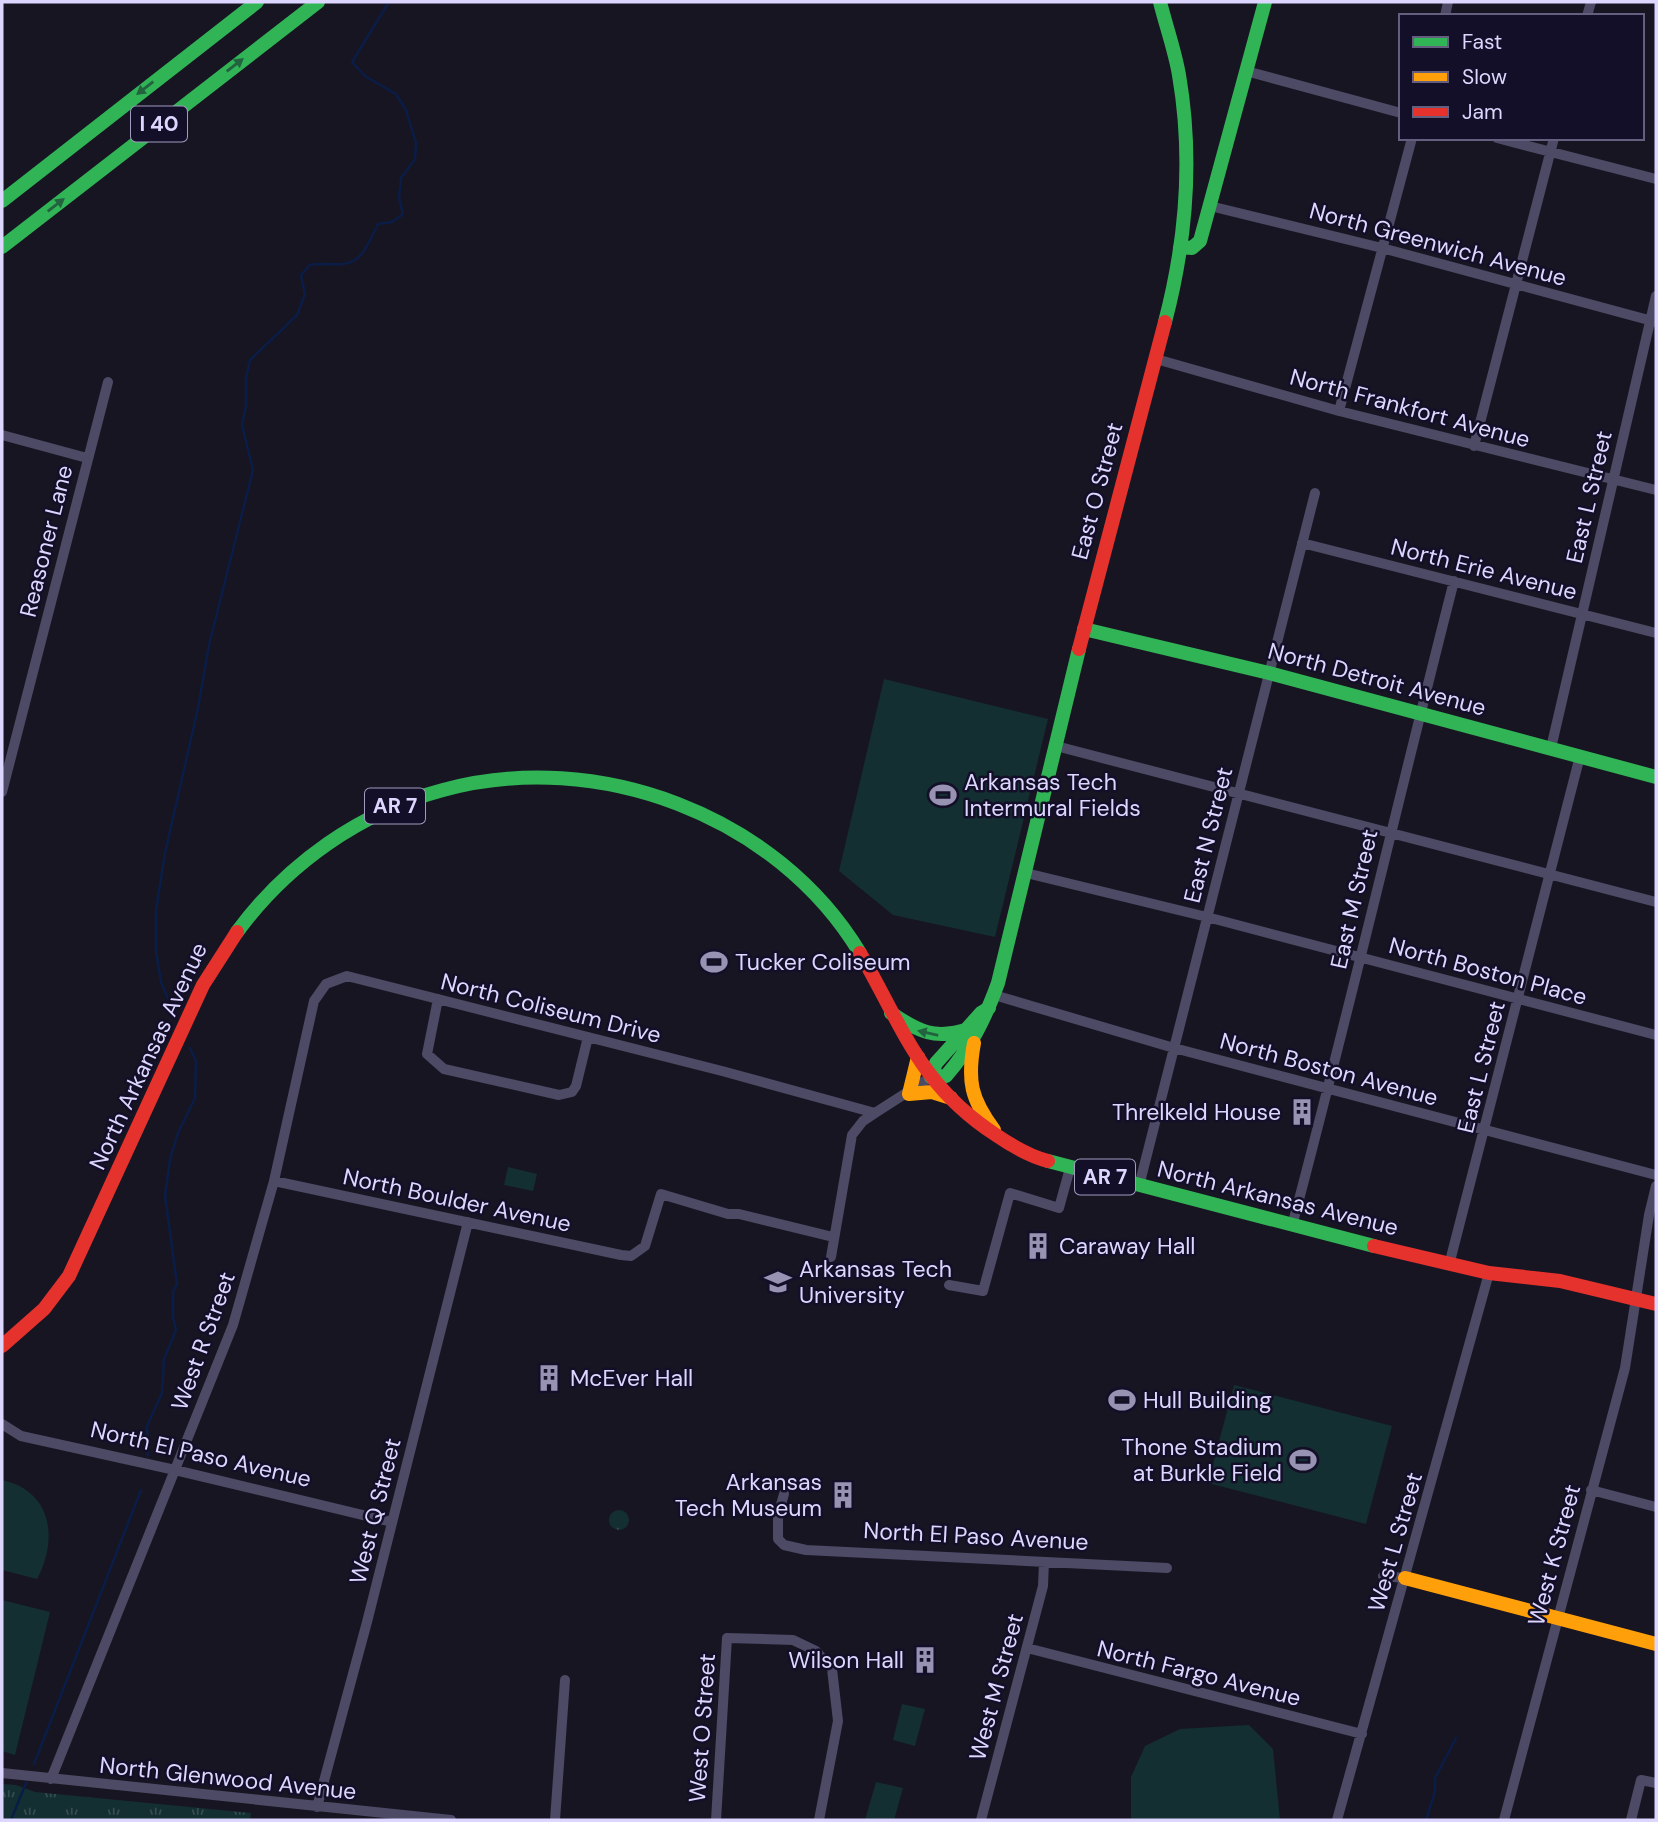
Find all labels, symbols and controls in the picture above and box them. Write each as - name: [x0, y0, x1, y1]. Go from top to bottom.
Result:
- legend: [1399, 14, 1644, 140]
- text: Fast: [1462, 28, 1502, 56]
- one-way arrow: [226, 59, 244, 73]
- text: Slow: [1462, 63, 1507, 91]
- one-way arrow: [136, 81, 154, 95]
- text: Jam: [1462, 98, 1503, 126]
- road number: I 40: [131, 106, 187, 142]
- street label: North Greenwich Avenue: [1306, 195, 1570, 293]
- one-way arrow: [46, 197, 64, 212]
- street label: North Frankfort Avenue: [1287, 362, 1533, 454]
- street label: East O Street: [1064, 419, 1130, 563]
- street label: East L Street: [1559, 428, 1619, 566]
- street label: Reasoner Lane: [13, 462, 79, 620]
- street label: North Erie Avenue: [1388, 531, 1580, 607]
- street label: North Detroit Avenue: [1265, 635, 1489, 723]
- street label: East N Street: [1177, 764, 1239, 906]
- place label: Arkansas Tech Intermural Fields: [964, 767, 1141, 823]
- sports icon: Arkansas Tech Intermural Fields: [928, 780, 958, 810]
- road number: AR 7: [365, 788, 425, 824]
- street label: East M Street: [1323, 826, 1385, 972]
- street label: North Boston Place: [1386, 930, 1590, 1012]
- street label: North Arkansas Avenue: [82, 938, 214, 1174]
- sports icon: Tucker Coliseum: [699, 947, 729, 977]
- place label: Tucker Coliseum: [735, 947, 911, 977]
- street label: North Coliseum Drive: [438, 966, 664, 1050]
- street label: East L Street: [1450, 998, 1512, 1136]
- street label: North Boston Avenue: [1217, 1025, 1441, 1113]
- one-way arrow: [917, 1027, 939, 1038]
- place label: Threlkeld House: [1112, 1097, 1281, 1127]
- building icon: Threlkeld House: [1287, 1097, 1317, 1127]
- street label: North Arkansas Avenue: [1154, 1154, 1402, 1242]
- road number: AR 7: [1075, 1160, 1135, 1194]
- street label: North Boulder Avenue: [340, 1161, 574, 1239]
- building icon: Caraway Hall: [1023, 1231, 1053, 1261]
- place label: Caraway Hall: [1059, 1231, 1195, 1261]
- place label: Arkansas Tech University: [799, 1254, 952, 1310]
- school or university icon: Arkansas Tech University: [763, 1267, 793, 1297]
- street label: West R Street: [164, 1268, 242, 1414]
- building icon: McEver Hall: [534, 1363, 564, 1393]
- place label: McEver Hall: [570, 1363, 693, 1393]
- sports icon: Hull Building: [1107, 1385, 1137, 1415]
- place label: Hull Building: [1143, 1385, 1272, 1415]
- street label: North El Paso Avenue: [88, 1414, 314, 1494]
- place label: Thone Stadium at Burkle Field: [1121, 1432, 1282, 1488]
- street label: West Q Street: [342, 1435, 408, 1587]
- sports icon: Thone Stadium at Burkle Field: [1288, 1445, 1318, 1475]
- place label: Arkansas Tech Museum: [675, 1467, 822, 1523]
- street label: West L Street: [1361, 1469, 1429, 1615]
- building icon: Arkansas Tech Museum: [828, 1480, 858, 1510]
- street label: West K Street: [1521, 1481, 1587, 1629]
- street label: North El Paso Avenue: [863, 1515, 1089, 1557]
- street label: West M Street: [962, 1610, 1030, 1764]
- street label: North Fargo Avenue: [1094, 1633, 1304, 1713]
- place label: Wilson Hall: [788, 1645, 904, 1675]
- building icon: Wilson Hall: [910, 1645, 940, 1675]
- street label: West O Street: [682, 1652, 722, 1804]
- street label: North Glenwood Avenue: [98, 1750, 358, 1806]

